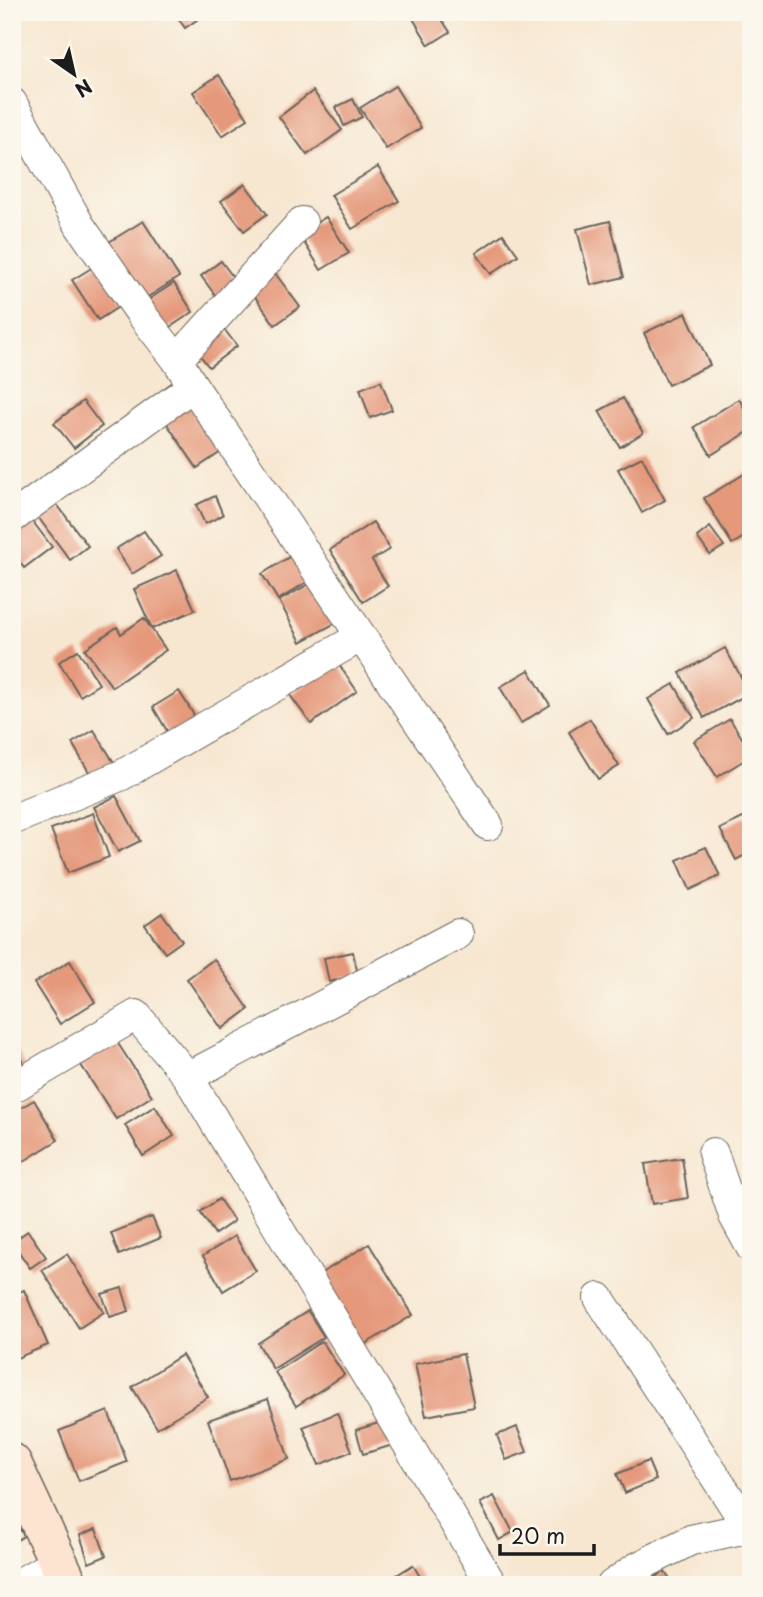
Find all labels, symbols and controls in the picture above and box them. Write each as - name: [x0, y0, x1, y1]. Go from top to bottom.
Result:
- north arrow: [38, 38, 108, 108]
- text: N: [70, 73, 98, 105]
- scale bar: [500, 1513, 595, 1557]
- text: 20 m: [511, 1519, 565, 1551]

